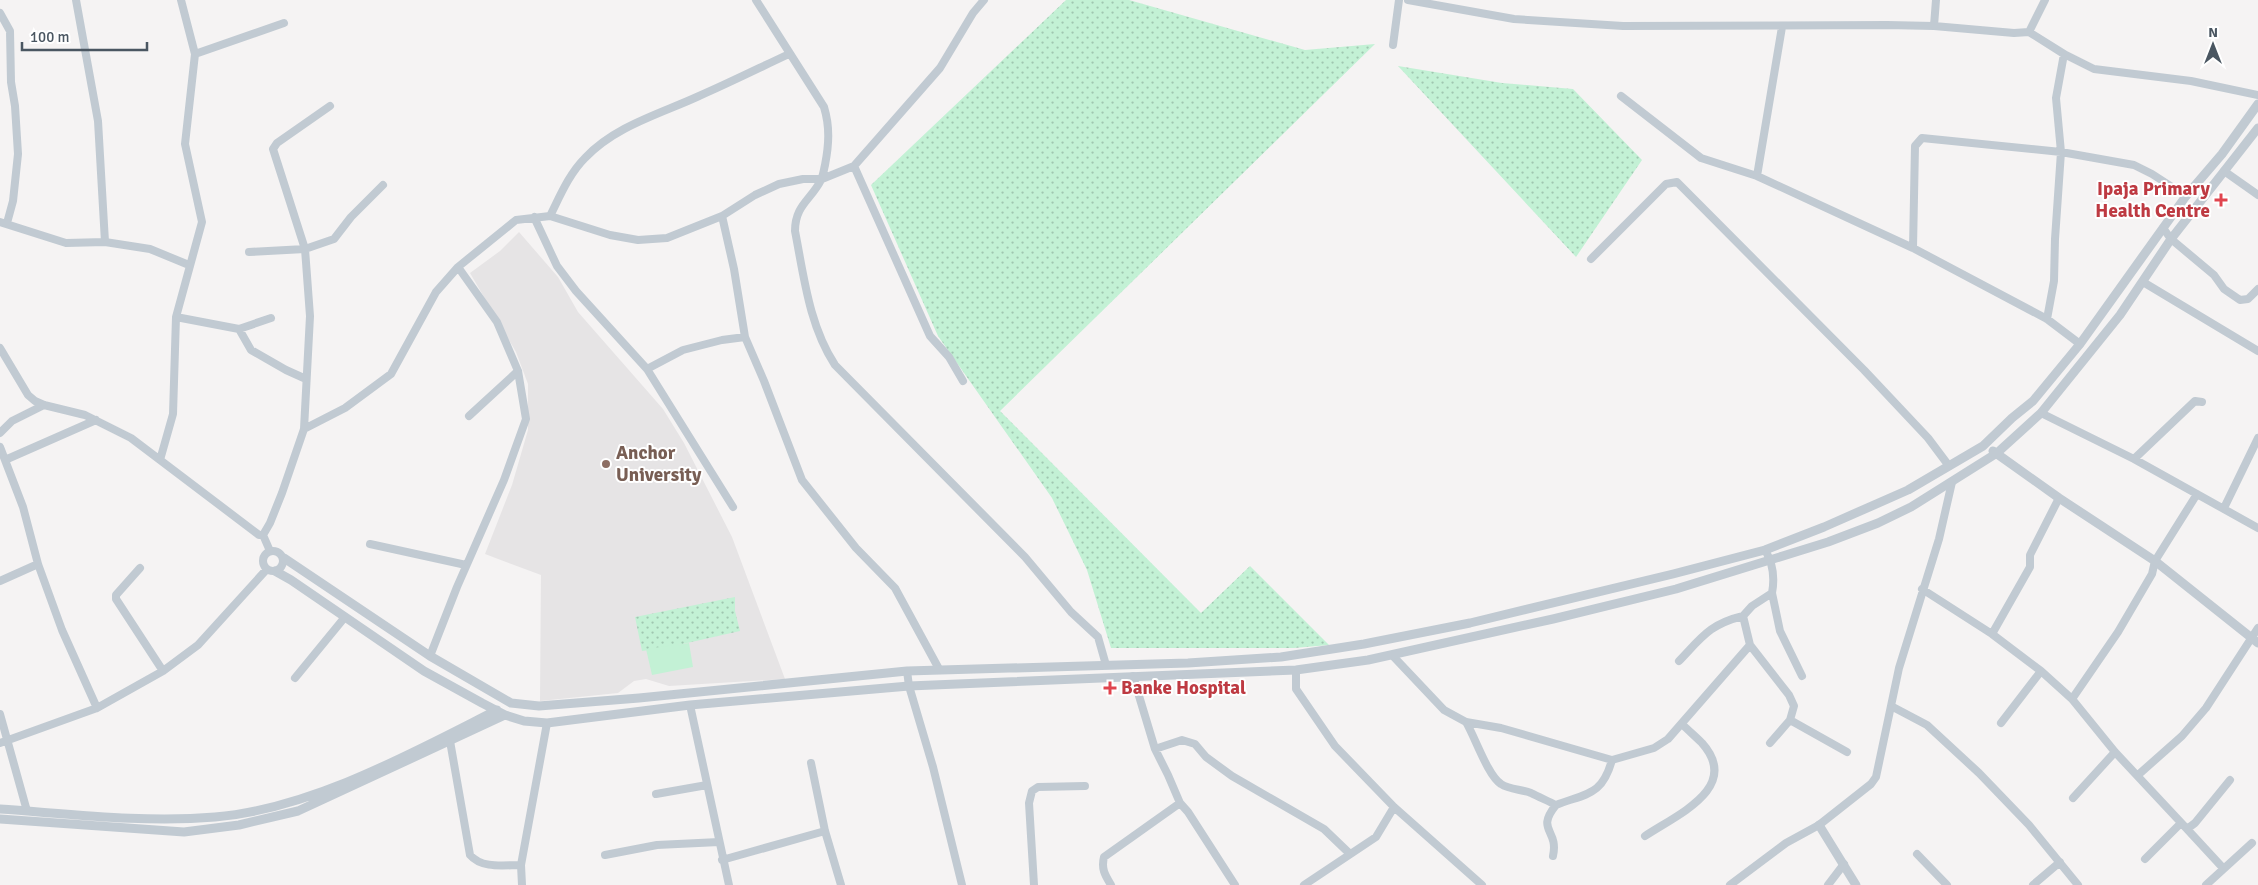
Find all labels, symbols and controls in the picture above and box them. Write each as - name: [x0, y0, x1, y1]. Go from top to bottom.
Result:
- scale bar: [22, 20, 148, 52]
- north arrow: [2188, 20, 2238, 70]
- text: N: [2208, 24, 2218, 41]
- text: 100 m: [30, 28, 70, 46]
- place label: Ipaja Primary Health Centre: [2095, 177, 2211, 223]
- marker: Ipaja Primary Health Centre: [2214, 193, 2228, 207]
- place label: Anchor University: [616, 441, 702, 487]
- marker: Anchor University: [600, 458, 612, 470]
- place label: Banke Hospital: [1121, 676, 1246, 700]
- marker: Banke Hospital: [1103, 681, 1117, 695]

